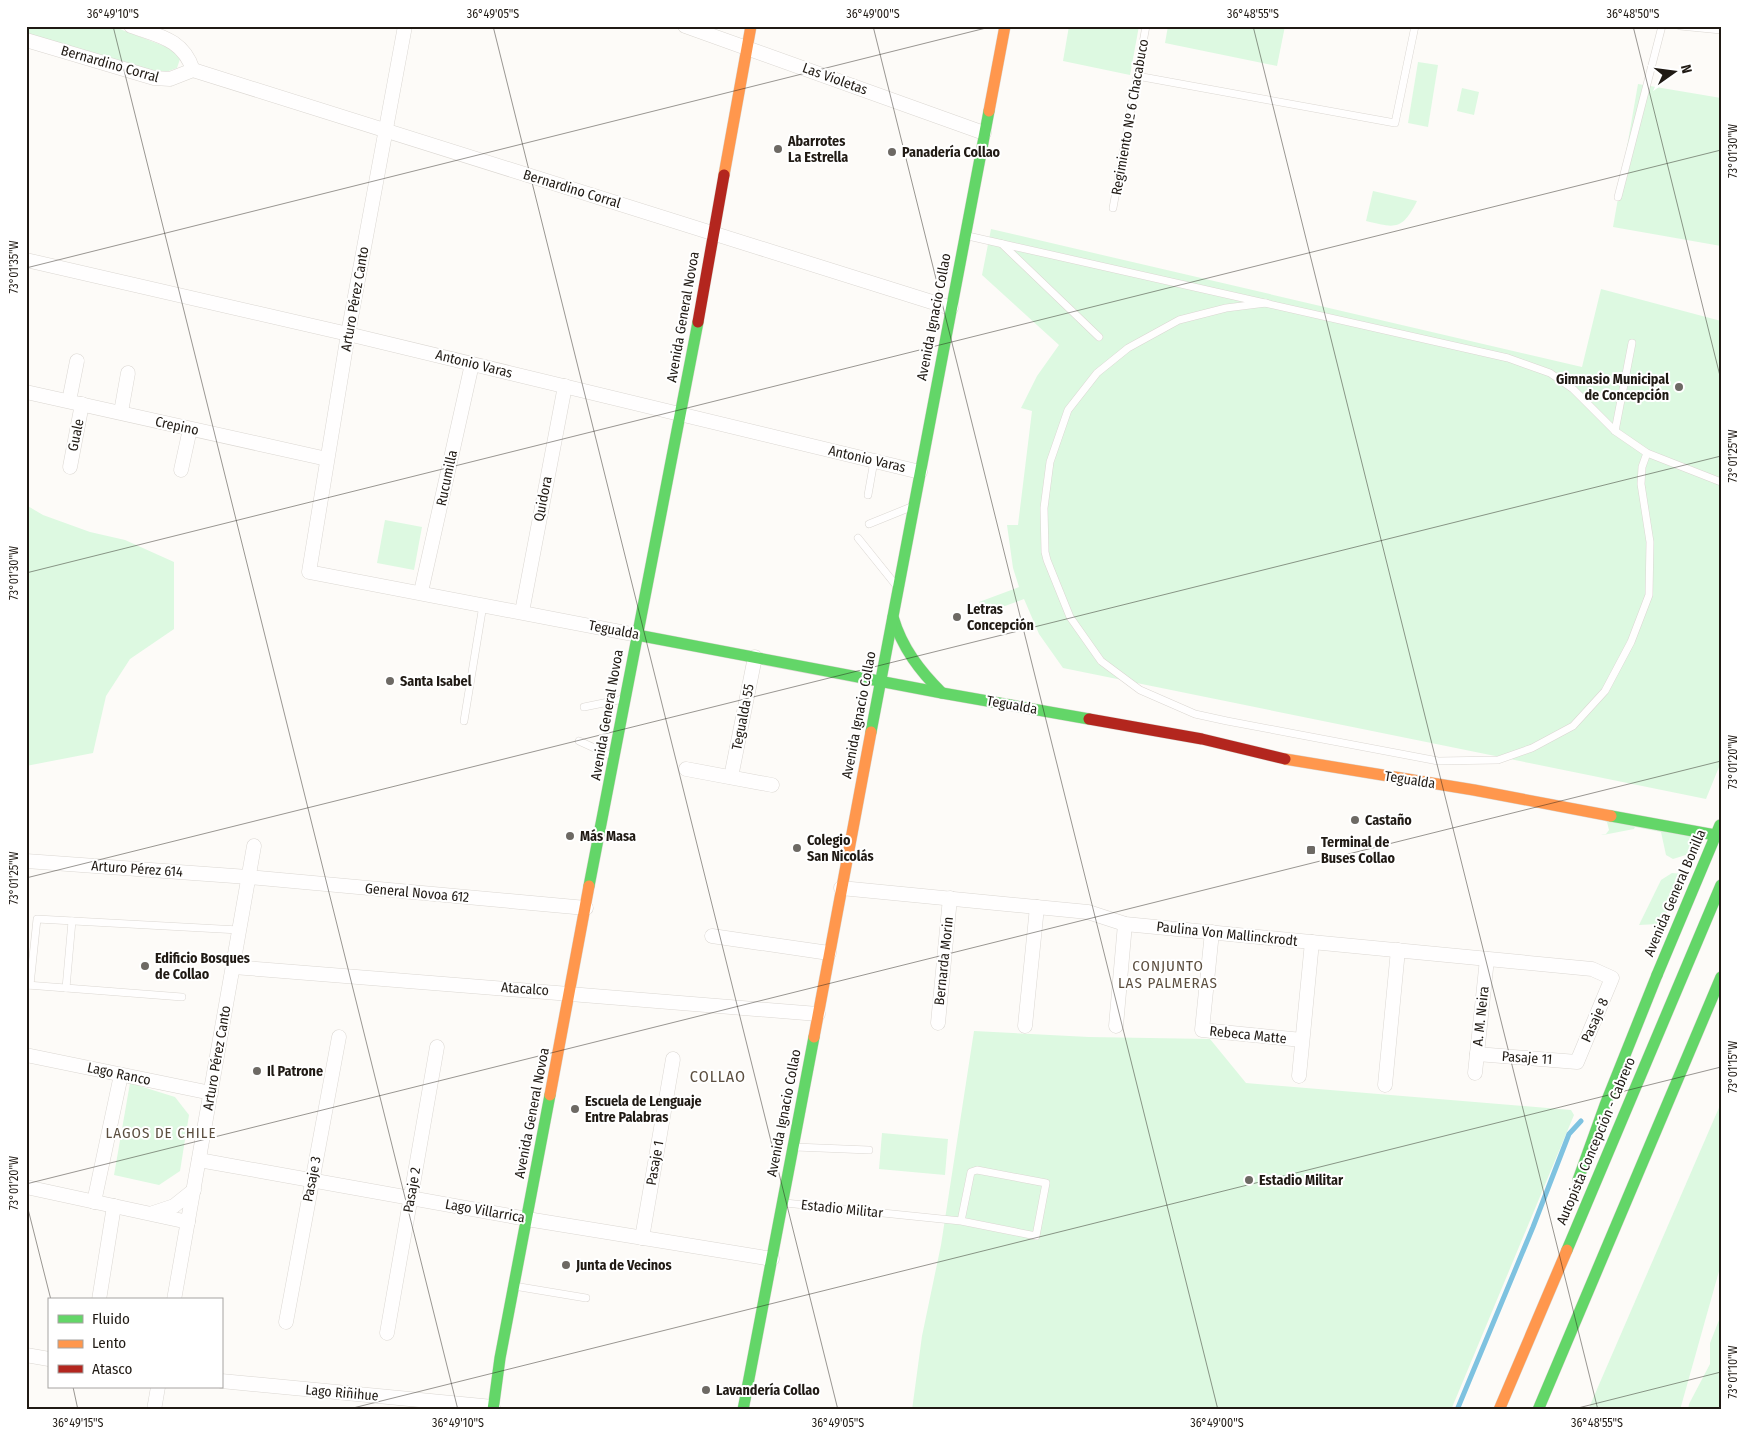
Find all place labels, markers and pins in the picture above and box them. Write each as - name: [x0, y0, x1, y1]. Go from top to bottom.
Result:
- place label: Abarrotes La Estrella: [787, 133, 848, 166]
- marker: Abarrotes La Estrella: [772, 143, 784, 155]
- place label: Panadería Collao: [902, 144, 1001, 161]
- marker: Panadería Collao: [886, 146, 898, 158]
- place label: Gimnasio Municipal de Concepción: [1556, 371, 1669, 404]
- marker: Gimnasio Municipal de Concepción: [1673, 381, 1685, 393]
- place label: Letras Concepción: [967, 601, 1034, 634]
- marker: Letras Concepción: [951, 611, 963, 623]
- place label: Santa Isabel: [400, 673, 472, 690]
- marker: Santa Isabel: [384, 675, 396, 687]
- place label: Castaño: [1365, 812, 1412, 829]
- marker: Castaño: [1349, 814, 1361, 826]
- place label: Más Masa: [580, 828, 636, 845]
- marker: Más Masa: [564, 830, 576, 842]
- place label: Colegio San Nicolás: [807, 832, 874, 865]
- place label: Terminal de Buses Collao: [1321, 834, 1395, 867]
- marker: Colegio San Nicolás: [791, 842, 803, 854]
- marker: Terminal de Buses Collao: [1305, 844, 1317, 856]
- place label: Edificio Bosques de Collao: [155, 950, 250, 983]
- marker: Edificio Bosques de Collao: [139, 960, 151, 972]
- place label: Il Patrone: [267, 1063, 323, 1080]
- marker: Il Patrone: [251, 1065, 263, 1077]
- place label: Escuela de Lenguaje Entre Palabras: [585, 1093, 702, 1126]
- marker: Escuela de Lenguaje Entre Palabras: [569, 1103, 581, 1115]
- place label: Estadio Militar: [1259, 1172, 1344, 1189]
- marker: Estadio Militar: [1243, 1174, 1255, 1186]
- place label: Junta de Vecinos: [575, 1257, 672, 1274]
- marker: Junta de Vecinos: [560, 1259, 572, 1271]
- place label: Lavandería Collao: [716, 1382, 820, 1399]
- marker: Lavandería Collao: [700, 1384, 712, 1396]

